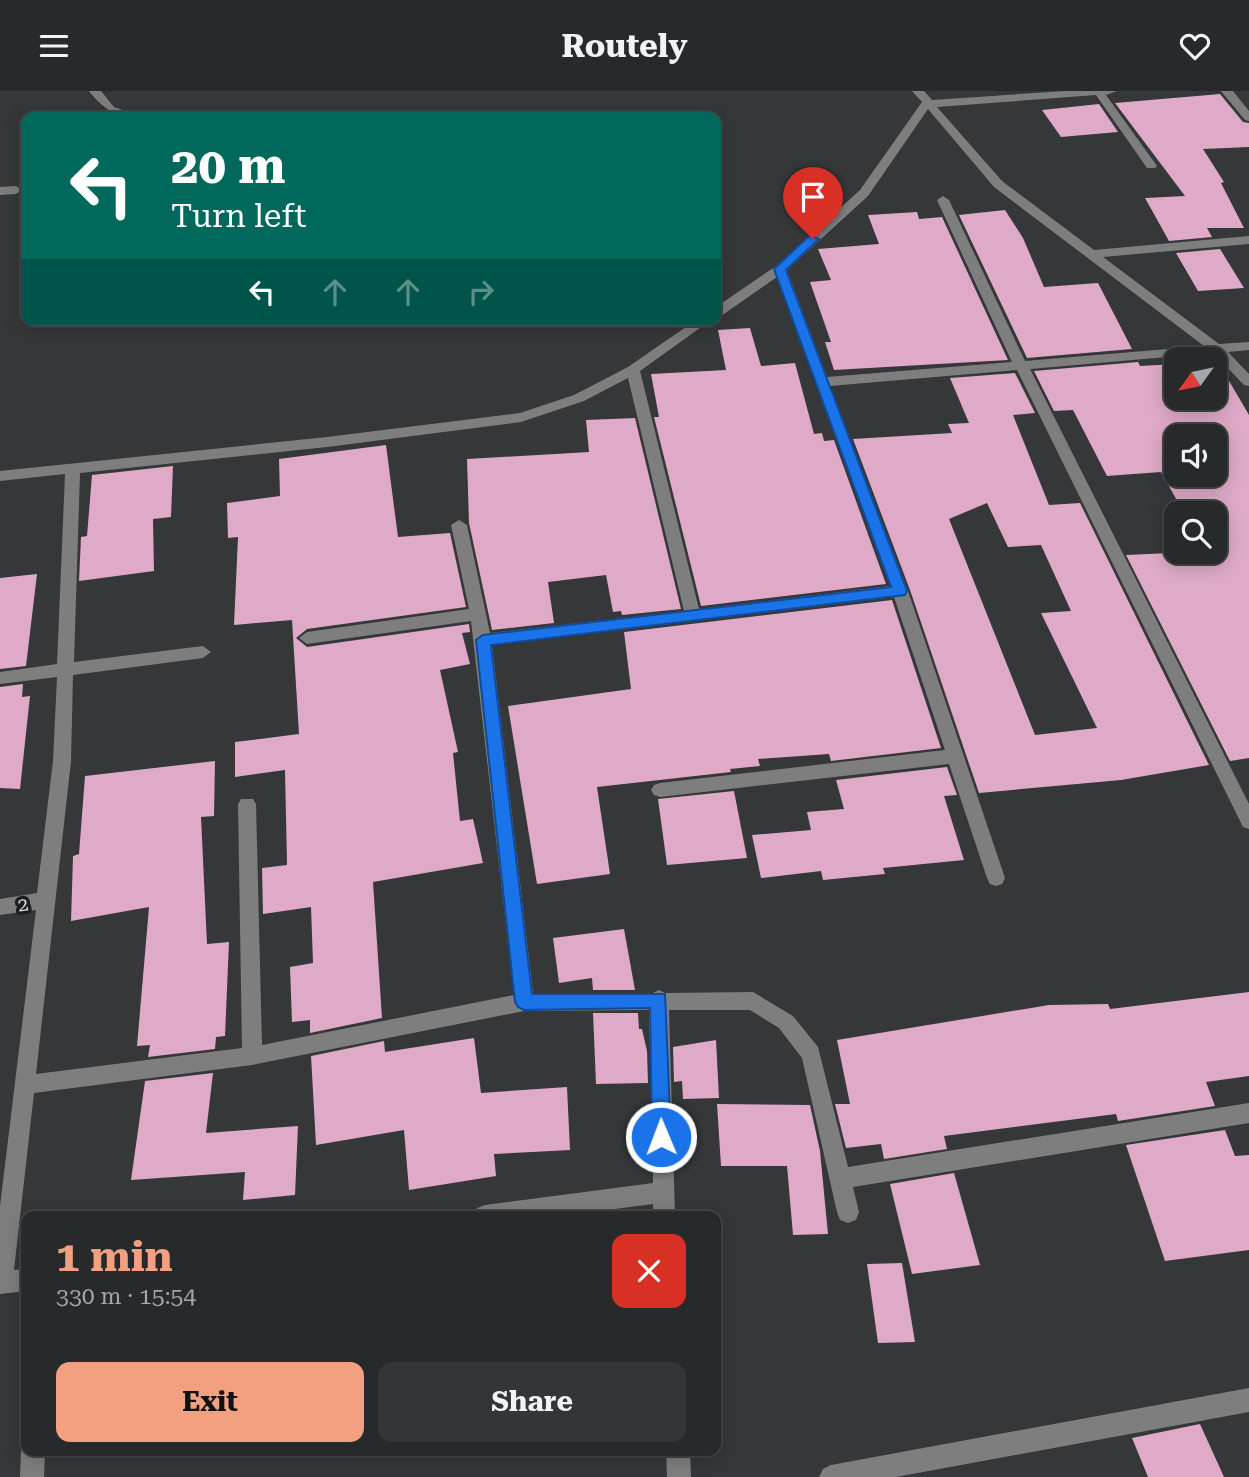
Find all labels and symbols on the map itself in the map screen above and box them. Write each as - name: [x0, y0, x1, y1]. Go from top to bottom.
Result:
- pin: [783, 167, 843, 239]
- north arrow: [1164, 347, 1227, 409]
- street label: 2: [16, 892, 30, 917]
- position arrow: [624, 1100, 698, 1174]

